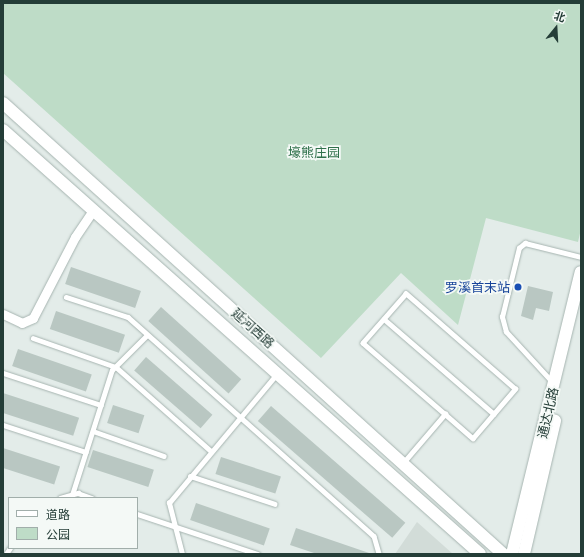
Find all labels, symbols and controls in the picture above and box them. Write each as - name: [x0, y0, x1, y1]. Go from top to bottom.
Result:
- north arrow: [536, 8, 576, 48]
- text: 北: [552, 8, 567, 25]
- park label: 壕熊庄园: [288, 144, 340, 160]
- place label: 罗溪首末站: [445, 279, 510, 295]
- marker: 罗溪首末站: [513, 282, 523, 292]
- street label: 延河西路: [228, 305, 278, 351]
- street label: 通达北路: [535, 386, 561, 440]
- legend: [8, 497, 138, 549]
- text: 道路: [46, 507, 70, 522]
- text: 公园: [46, 527, 70, 542]

